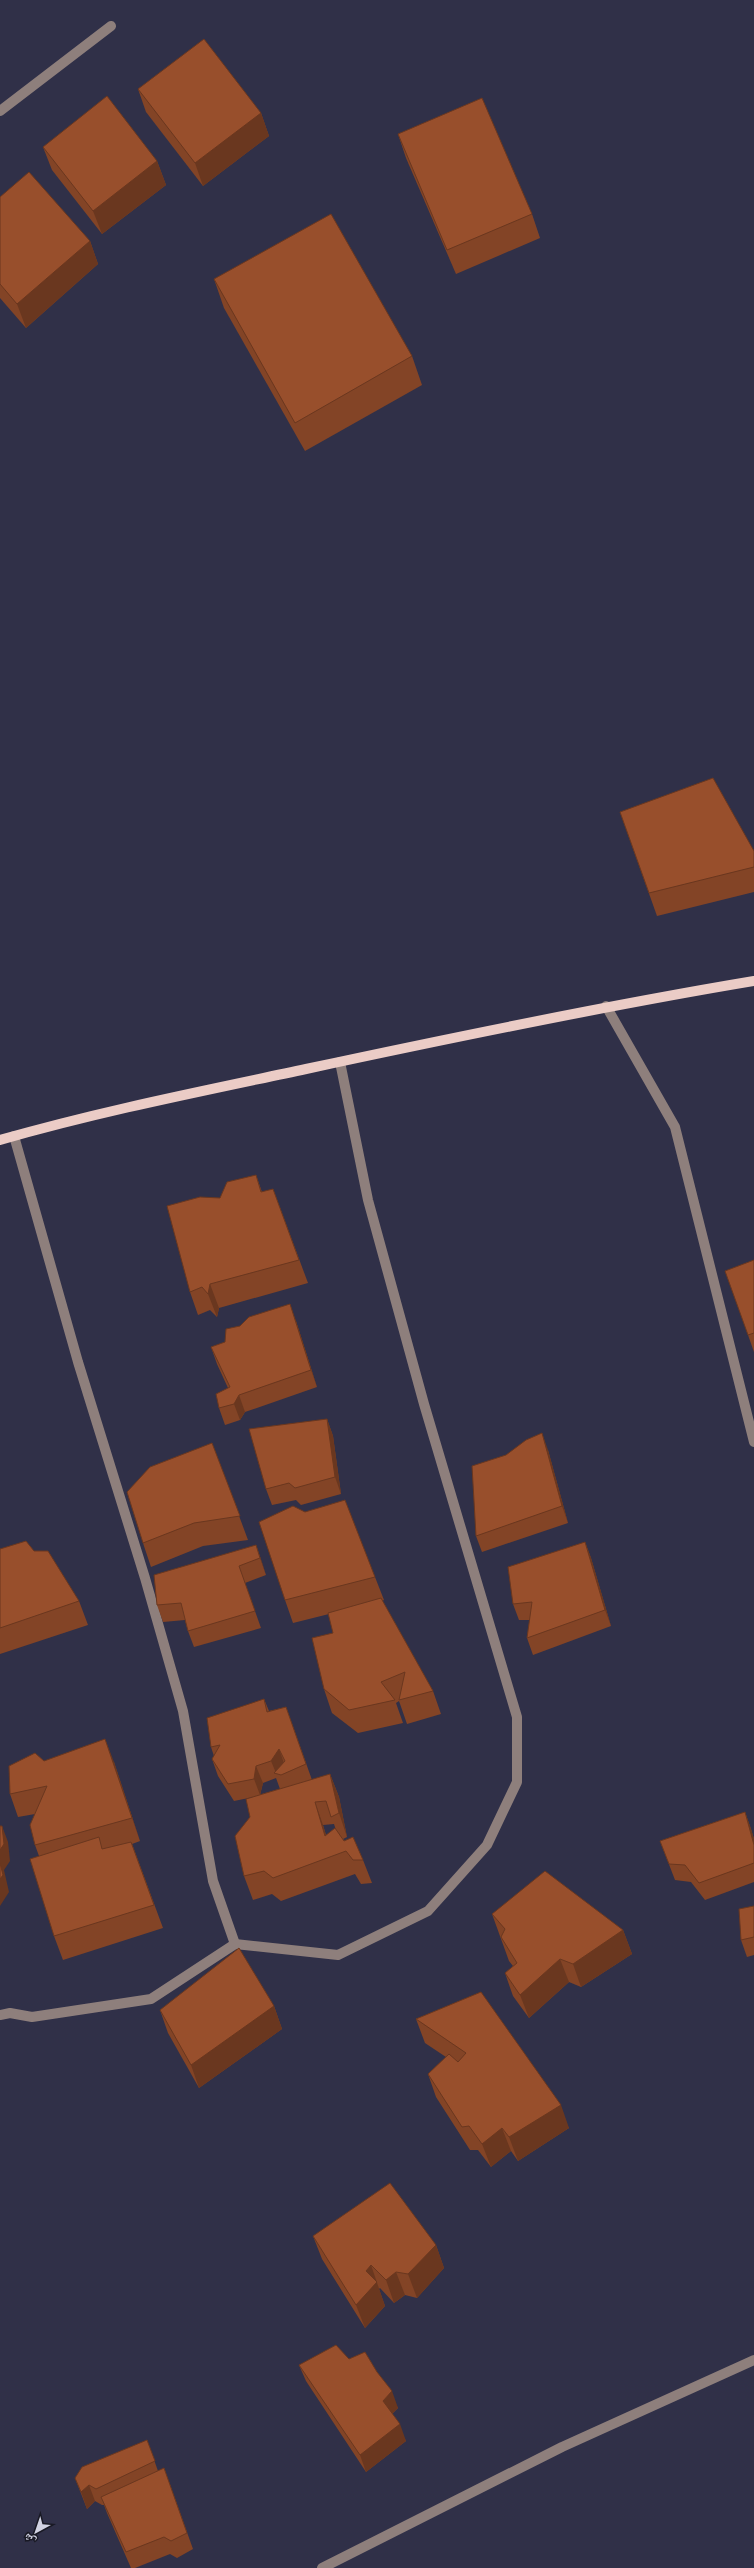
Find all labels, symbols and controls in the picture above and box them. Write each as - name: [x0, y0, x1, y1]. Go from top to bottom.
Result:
- north arrow: [16, 2512, 56, 2552]
- text: ش: [20, 2530, 39, 2549]

